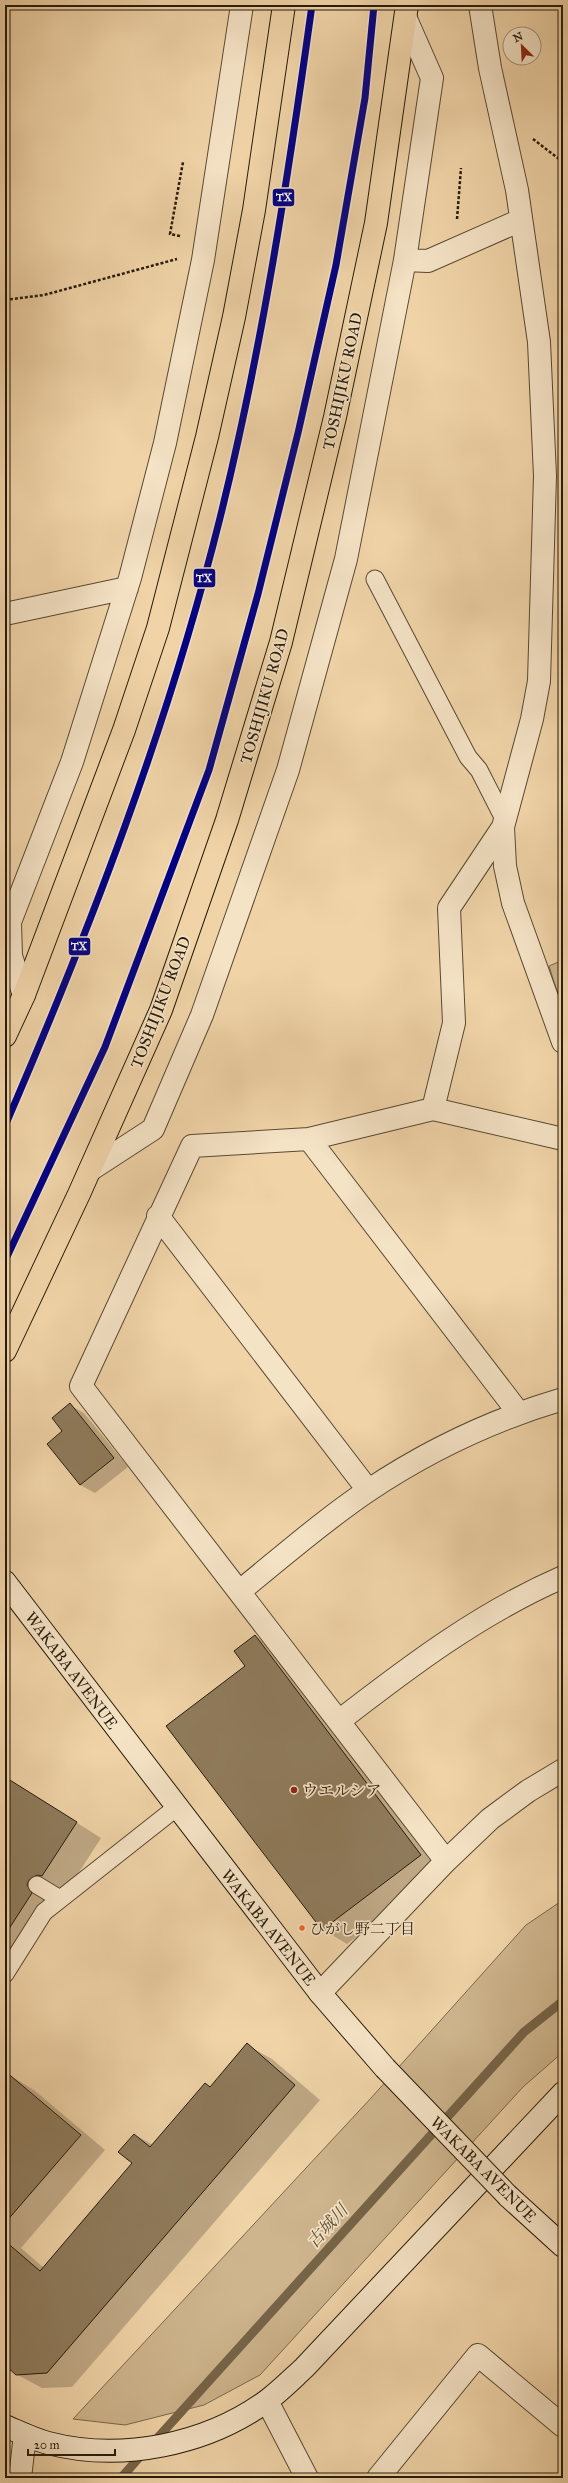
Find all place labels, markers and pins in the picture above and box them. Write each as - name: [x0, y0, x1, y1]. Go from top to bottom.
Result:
- place label: ウエルシア: [302, 1781, 382, 1800]
- marker: ウエルシア: [289, 1785, 299, 1795]
- place label: ひがし野二丁目: [310, 1920, 415, 1938]
- marker: ひがし野二丁目: [297, 1923, 307, 1933]

